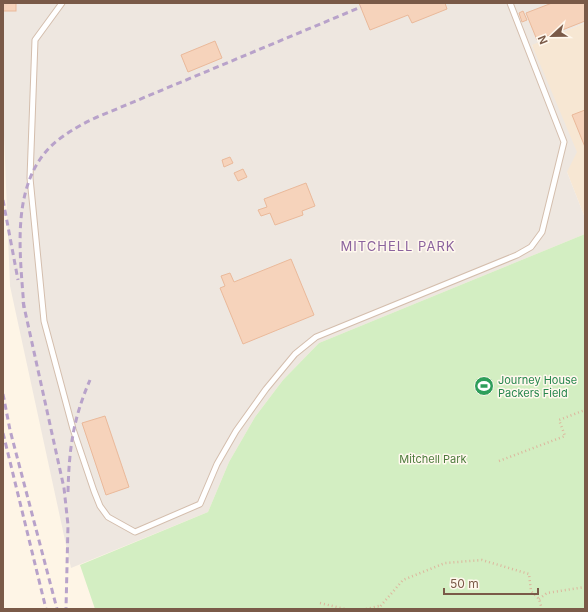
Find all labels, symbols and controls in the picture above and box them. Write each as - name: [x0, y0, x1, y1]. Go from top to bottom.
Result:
- north arrow: [532, 16, 572, 56]
- text: N: [535, 33, 551, 46]
- district label: MITCHELL PARK: [341, 238, 455, 254]
- place label: Journey House Packers Field: [498, 373, 577, 400]
- sports icon: Journey House Packers Field: [473, 375, 495, 397]
- park label: Mitchell Park: [399, 452, 467, 466]
- scale bar: [444, 570, 538, 596]
- text: 50 m: [450, 576, 479, 591]

